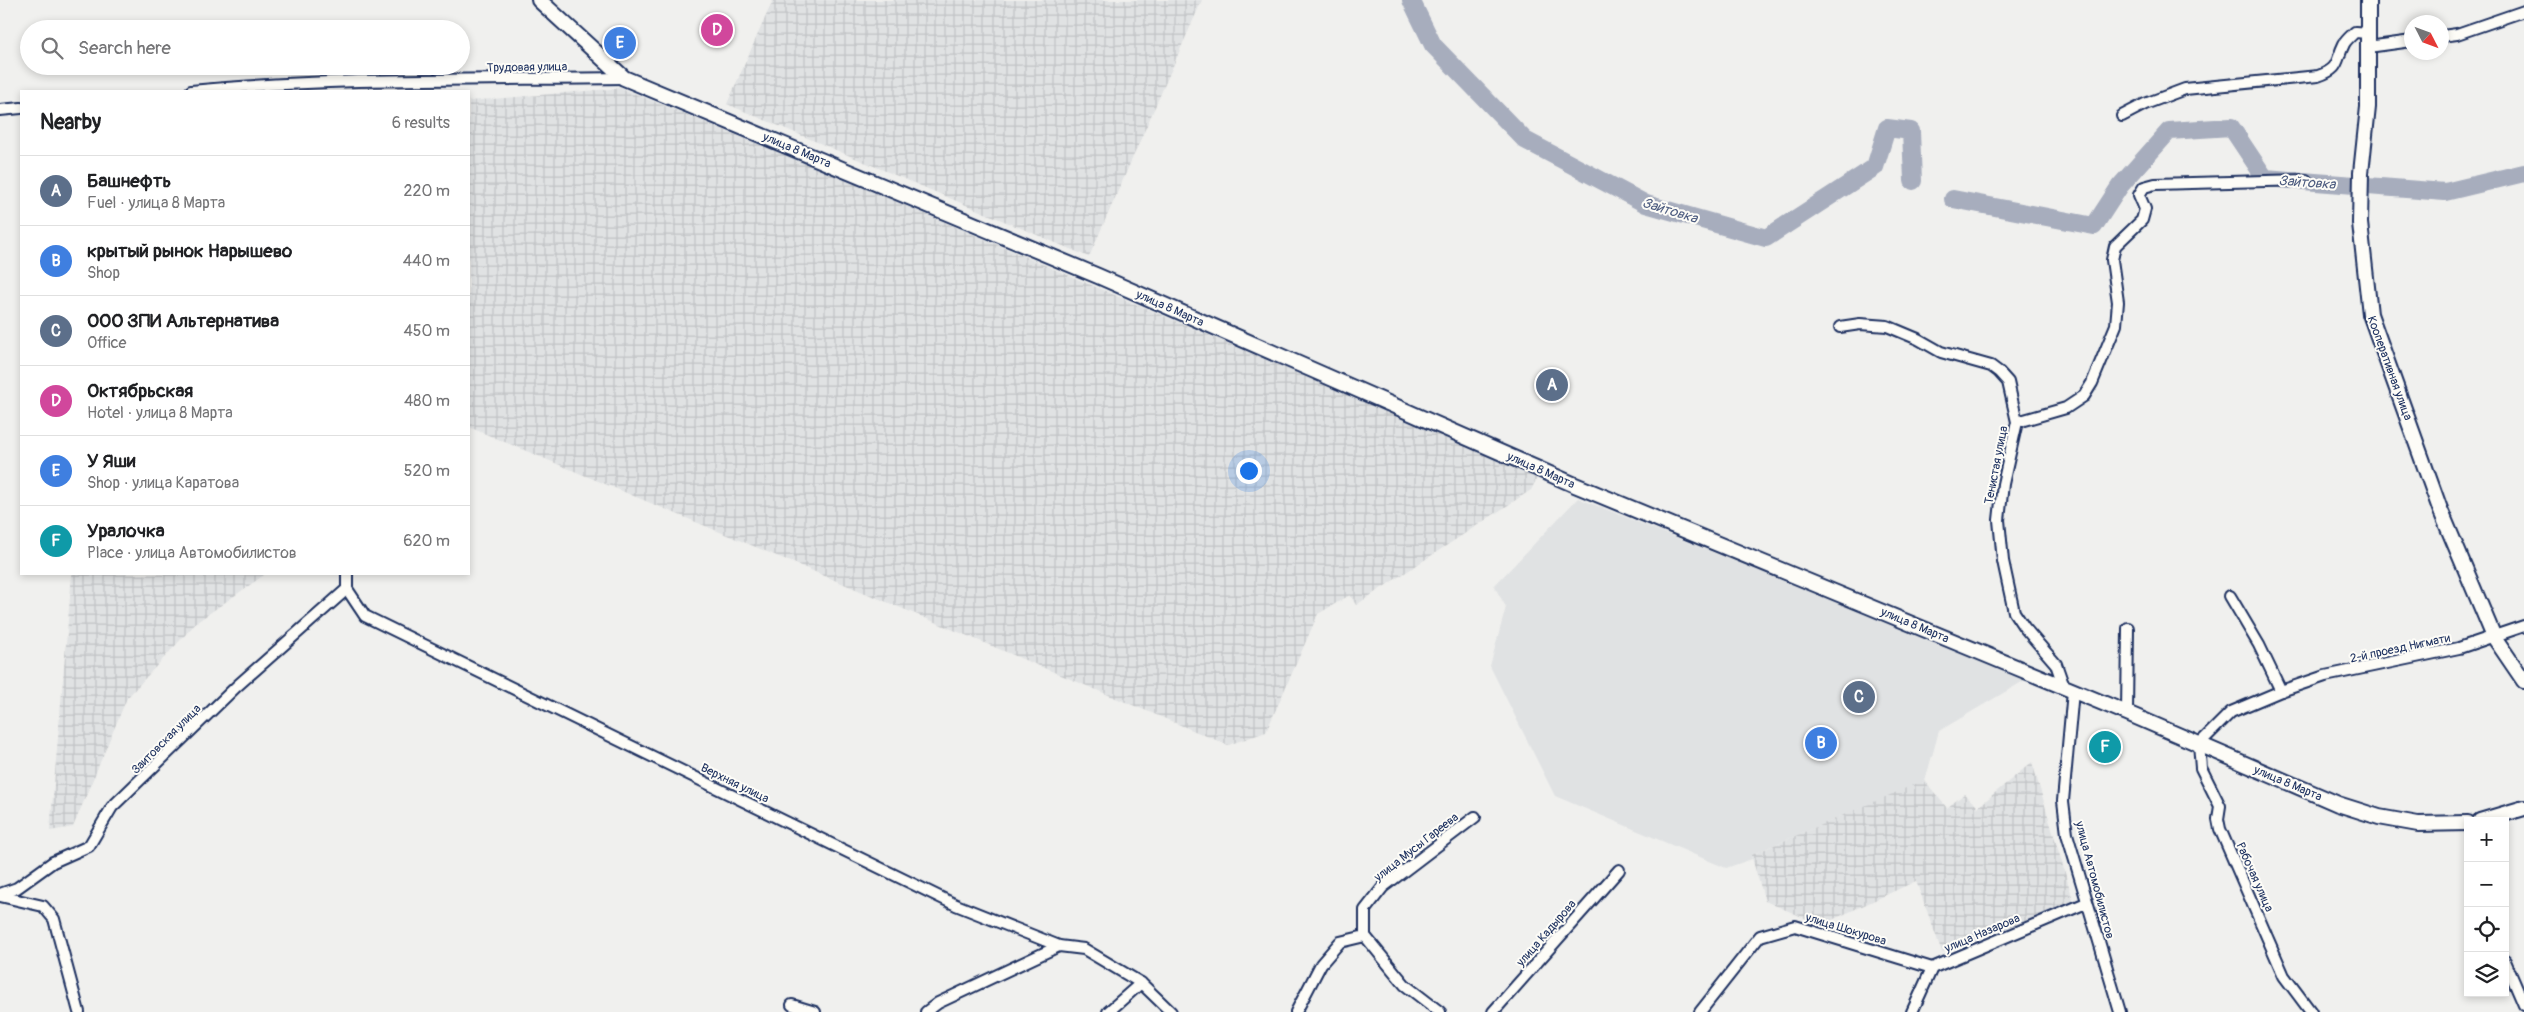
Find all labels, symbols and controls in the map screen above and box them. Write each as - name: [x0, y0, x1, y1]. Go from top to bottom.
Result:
- pin: D: [701, 11, 733, 49]
- north arrow: [2404, 15, 2449, 60]
- search box: [20, 20, 470, 75]
- pin: E: [604, 24, 636, 62]
- icon: search: [38, 34, 66, 62]
- text: Search here: [78, 36, 171, 60]
- street label: Трудовая улица: [487, 59, 568, 76]
- text: Nearby: [40, 109, 101, 136]
- text: 6 results: [392, 113, 450, 133]
- street label: улица 8 Марта: [760, 129, 834, 172]
- text: Башнефть: [87, 169, 171, 193]
- water label: Зайтовка: [2278, 172, 2337, 193]
- text: A: [51, 181, 61, 201]
- text: 220 m: [404, 181, 450, 201]
- text: Fuel · улица 8 Марта: [87, 193, 225, 213]
- water label: Зайтовка: [1640, 194, 1701, 227]
- text: крытый рынок Нарышево: [87, 239, 292, 263]
- text: B: [51, 251, 61, 271]
- text: 440 m: [403, 251, 450, 271]
- text: Shop: [87, 263, 120, 283]
- street label: улица 8 Марта: [1133, 286, 1206, 330]
- text: ООО ЗПИ Альтернатива: [87, 309, 279, 333]
- street label: Кооперативная улица: [2364, 314, 2416, 423]
- text: C: [51, 321, 61, 341]
- text: 450 m: [403, 321, 450, 341]
- text: Office: [87, 333, 127, 353]
- pin: A: [1536, 366, 1568, 404]
- text: Октябрьская: [87, 379, 193, 403]
- text: D: [51, 391, 61, 411]
- text: 480 m: [404, 391, 450, 411]
- text: Hotel · улица 8 Марта: [87, 403, 233, 423]
- street label: Тенистая улица: [1982, 424, 2012, 506]
- street label: улица 8 Марта: [1504, 448, 1577, 492]
- text: У Яши: [87, 449, 135, 473]
- your location: [1236, 458, 1262, 484]
- text: E: [52, 461, 60, 481]
- text: 520 m: [404, 461, 450, 481]
- text: Shop · улица Каратова: [87, 473, 239, 493]
- text: Уралочка: [87, 519, 165, 543]
- text: F: [51, 531, 61, 551]
- text: 620 m: [403, 531, 450, 551]
- text: Place · улица Автомобилистов: [87, 543, 297, 563]
- street label: улица 8 Марта: [1878, 604, 1952, 647]
- street label: 2-й проезд Нигмати: [2349, 630, 2452, 666]
- pin: C: [1843, 678, 1875, 716]
- street label: Заитовская улица: [128, 701, 205, 777]
- pin: B: [1805, 724, 1837, 762]
- pin: F: [2089, 728, 2121, 766]
- street label: Верхняя улица: [698, 760, 772, 807]
- street label: улица 8 Марта: [2251, 762, 2325, 805]
- street label: улица Мусы Гареева: [1370, 810, 1462, 886]
- map controls: [2464, 817, 2509, 997]
- button: +: [2464, 817, 2509, 862]
- street label: улица Автомобилистов: [2071, 819, 2117, 941]
- street label: Рабочая улица: [2233, 840, 2277, 915]
- button: −: [2464, 862, 2509, 907]
- street label: улица Кадырова: [1513, 897, 1580, 971]
- button: locate: [2464, 907, 2509, 952]
- street label: улица Шокурова: [1803, 910, 1888, 949]
- street label: улица Назарова: [1941, 911, 2023, 957]
- button: layers: [2464, 952, 2509, 997]

